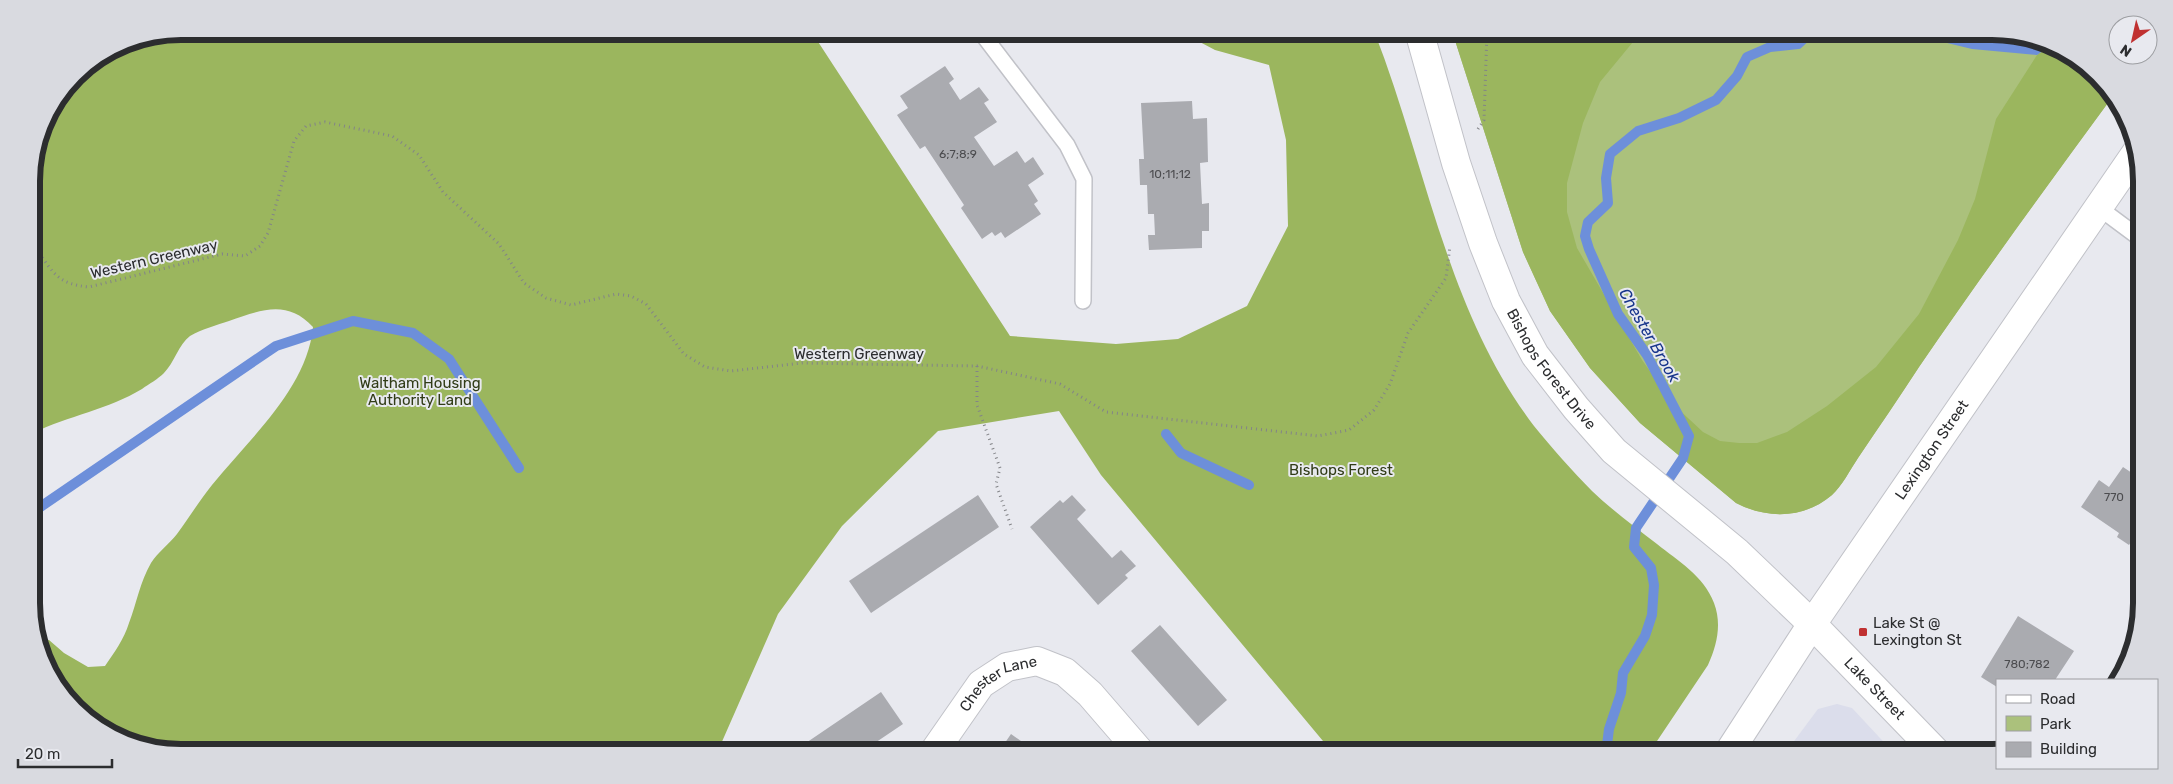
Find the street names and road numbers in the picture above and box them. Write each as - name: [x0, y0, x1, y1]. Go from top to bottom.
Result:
- street label: Western Greenway: [89, 236, 219, 282]
- street label: Bishops Forest Drive: [1503, 306, 1600, 433]
- street label: Western Greenway: [794, 345, 924, 363]
- street label: Lexington Street: [1891, 396, 1972, 503]
- street label: Chester Lane: [956, 652, 1038, 715]
- street label: Lake Street: [1840, 654, 1909, 724]

